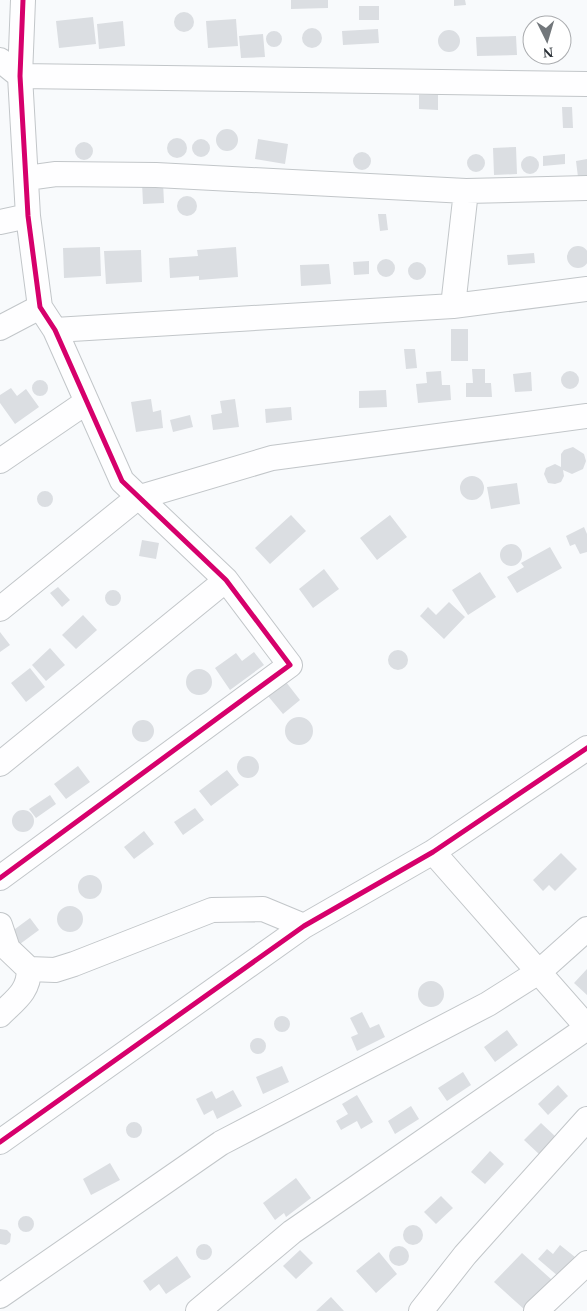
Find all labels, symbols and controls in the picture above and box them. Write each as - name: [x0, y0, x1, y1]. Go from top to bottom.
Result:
- north arrow: [522, 15, 572, 65]
- text: N: [542, 45, 554, 60]

